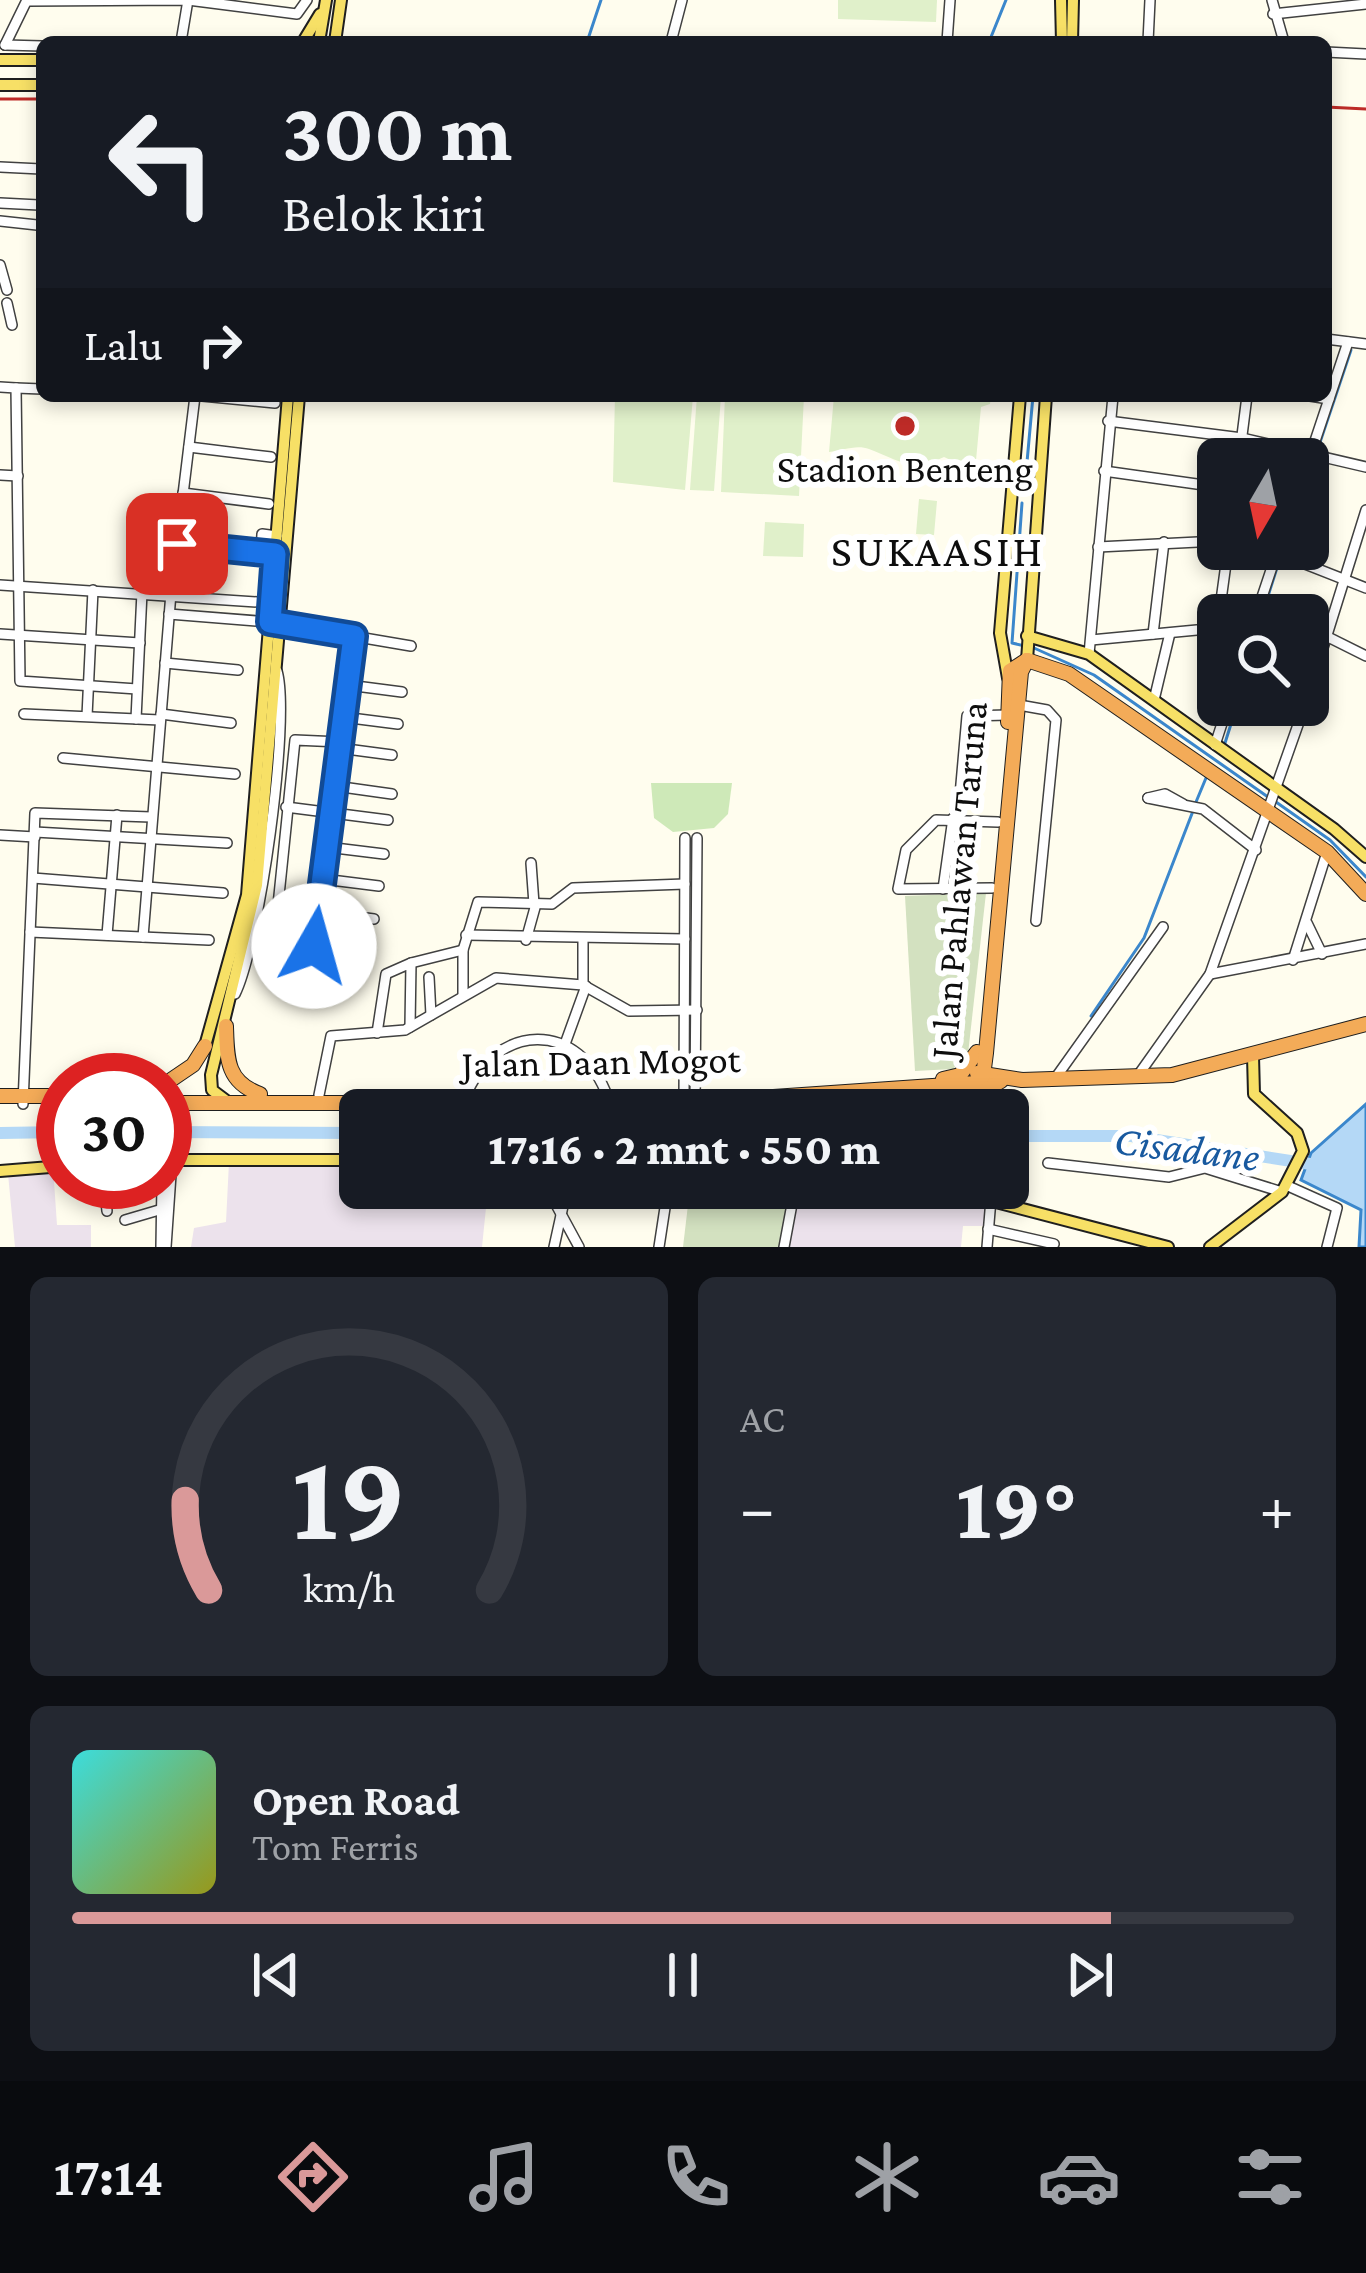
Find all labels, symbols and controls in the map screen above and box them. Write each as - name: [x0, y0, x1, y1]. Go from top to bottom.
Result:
- icon: left: [84, 84, 240, 240]
- text: 300 m: [282, 85, 512, 178]
- text: Belok kiri: [282, 183, 485, 243]
- icon: right: [187, 312, 253, 378]
- text: Lalu: [84, 320, 163, 370]
- marker: Stadion Benteng: [892, 413, 918, 439]
- north arrow: [1197, 438, 1329, 570]
- map controls: [1197, 438, 1329, 726]
- place label: Stadion Benteng: [777, 447, 1033, 491]
- pin: [126, 493, 228, 595]
- icon: arrive: [144, 511, 210, 577]
- district label: SUKAASIH: [831, 526, 1045, 576]
- button: search: [1197, 594, 1329, 726]
- street label: Jalan Pahlawan Taruna: [921, 700, 995, 1063]
- position arrow: [251, 883, 377, 1009]
- street label: Jalan Daan Mogot: [458, 1037, 742, 1086]
- speed limit sign: 30: [36, 1053, 192, 1209]
- water label: Cisadane: [1112, 1116, 1262, 1180]
- text: 17:16 · 2 mnt · 550 m: [488, 1124, 880, 1174]
- text: AC: [740, 1397, 785, 1440]
- text: 19: [292, 1427, 406, 1566]
- text: 19°: [956, 1457, 1078, 1557]
- text: −: [740, 1471, 775, 1544]
- text: +: [1259, 1471, 1294, 1544]
- text: km/h: [303, 1563, 395, 1610]
- text: Open Road: [252, 1775, 460, 1825]
- text: Tom Ferris: [252, 1825, 418, 1868]
- icon: previous: [243, 1942, 309, 2008]
- icon: pause: [650, 1942, 716, 2008]
- icon: next: [1057, 1942, 1123, 2008]
- icon: directions: [271, 2135, 355, 2219]
- icon: music: [462, 2135, 546, 2219]
- icon: phone: [654, 2135, 738, 2219]
- icon: climate: [845, 2135, 929, 2219]
- icon: car: [1037, 2135, 1121, 2219]
- icon: filters: [1228, 2135, 1312, 2219]
- text: 17:14: [54, 2147, 163, 2207]

